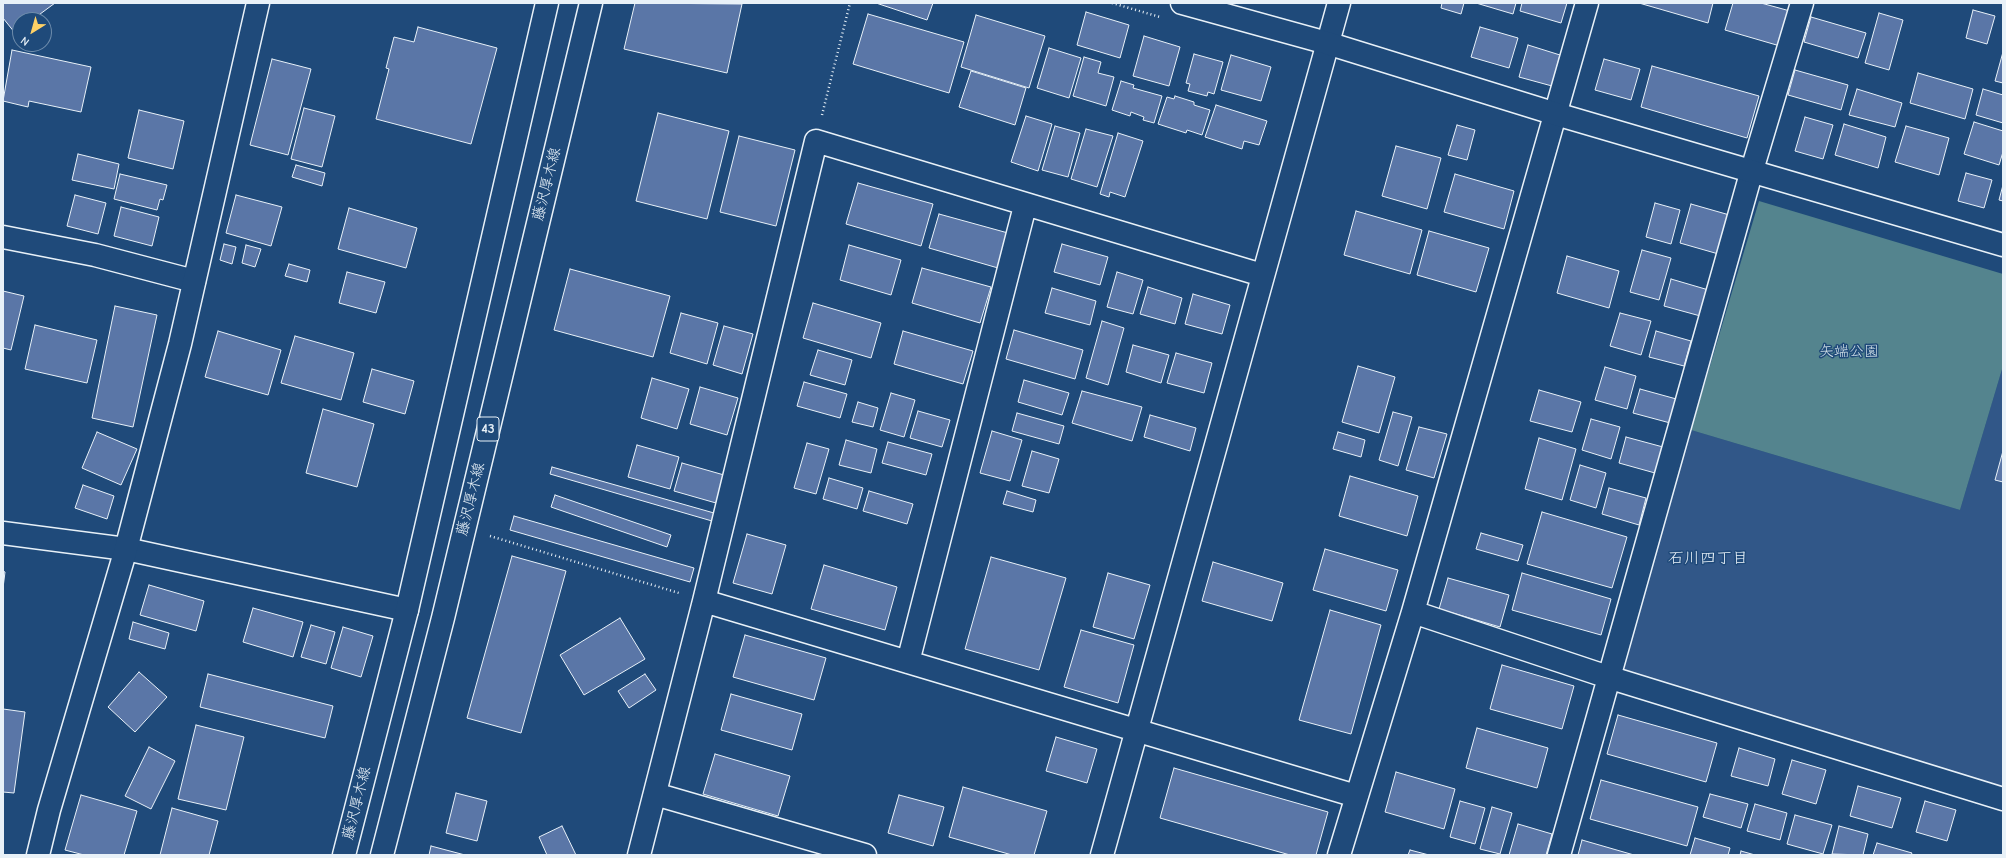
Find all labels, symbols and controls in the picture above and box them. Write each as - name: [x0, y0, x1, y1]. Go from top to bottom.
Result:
- north arrow: [12, 12, 52, 52]
- text: N: [18, 34, 32, 49]
- street label: 藤沢厚木線: [529, 145, 565, 223]
- park label: 矢端公園: [1819, 343, 1879, 361]
- road number: 43: [477, 417, 499, 441]
- street label: 藤沢厚木線: [453, 460, 489, 538]
- district label: 石川四丁目: [1668, 548, 1748, 568]
- street label: 藤沢厚木線: [339, 764, 375, 842]

